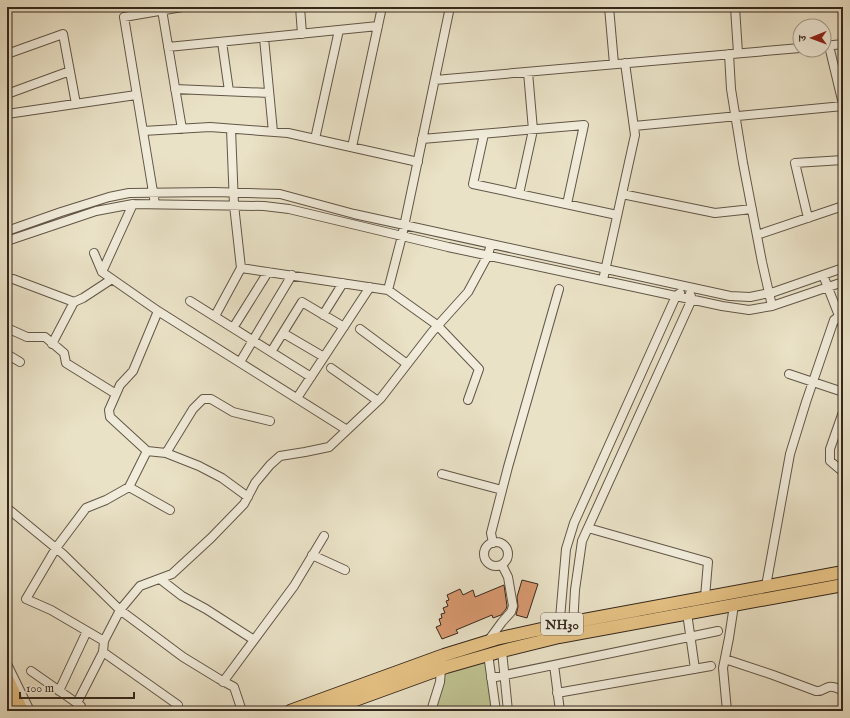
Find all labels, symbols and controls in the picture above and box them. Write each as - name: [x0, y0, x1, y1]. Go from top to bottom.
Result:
- north arrow: [792, 18, 832, 58]
- text: उ: [796, 34, 810, 42]
- road number: NH30: [541, 613, 583, 635]
- scale bar: [20, 674, 134, 700]
- text: 100 m: [26, 681, 54, 696]

